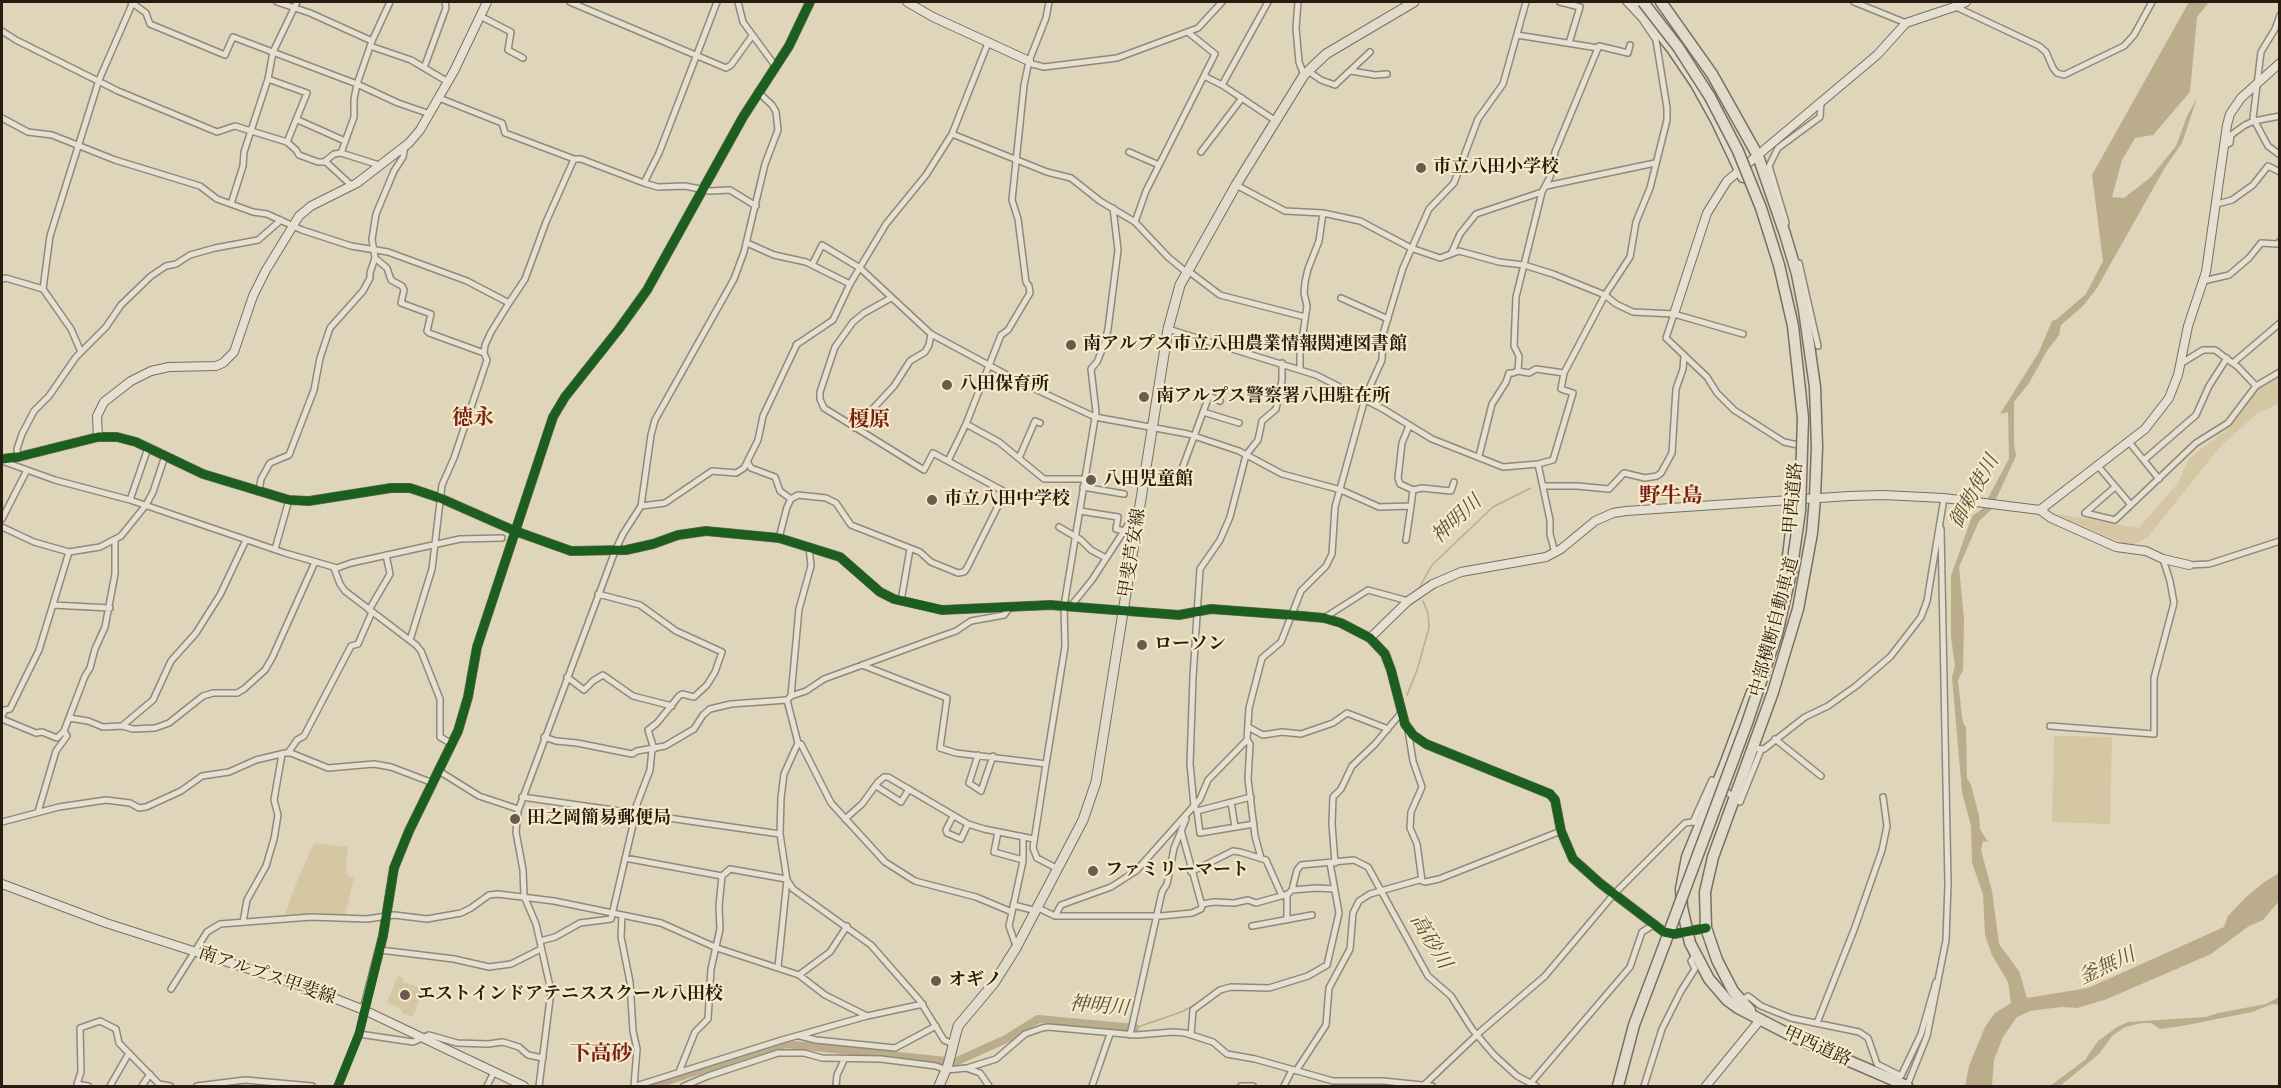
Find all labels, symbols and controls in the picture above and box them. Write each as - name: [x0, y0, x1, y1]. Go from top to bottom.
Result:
- place label: 市立八田小学校: [1433, 157, 1559, 179]
- marker: 市立八田小学校: [1414, 161, 1428, 175]
- place label: 南アルプス市立八田農業情報関連図書館: [1083, 334, 1407, 356]
- marker: 南アルプス市立八田農業情報関連図書館: [1064, 338, 1078, 352]
- place label: 八田保育所: [959, 374, 1049, 396]
- marker: 八田保育所: [940, 378, 954, 392]
- place label: 南アルプス警察署八田駐在所: [1156, 386, 1390, 408]
- marker: 南アルプス警察署八田駐在所: [1137, 390, 1151, 404]
- district label: 徳永: [452, 406, 494, 432]
- district label: 榎原: [848, 408, 890, 434]
- water label: 御勅使川: [1945, 451, 2005, 533]
- street label: 甲西道路: [1780, 461, 1808, 535]
- place label: 八田児童館: [1103, 469, 1193, 491]
- marker: 八田児童館: [1084, 473, 1098, 487]
- district label: 野牛島: [1640, 484, 1702, 510]
- place label: 市立八田中学校: [944, 489, 1070, 511]
- water label: 神明川: [1427, 491, 1487, 549]
- marker: 市立八田中学校: [925, 493, 939, 507]
- street label: 甲斐芦安線: [1115, 507, 1151, 599]
- street label: 中部横断自動車道: [1746, 555, 1804, 699]
- place label: ローソン: [1154, 634, 1226, 656]
- marker: ローソン: [1135, 638, 1149, 652]
- place label: 田之岡簡易郵便局: [527, 808, 671, 830]
- marker: 田之岡簡易郵便局: [508, 812, 522, 826]
- place label: ファミリーマート: [1105, 860, 1249, 882]
- marker: ファミリーマート: [1086, 864, 1100, 878]
- water label: 高砂川: [1404, 910, 1456, 974]
- street label: 南アルプス甲斐線: [195, 942, 339, 1010]
- water label: 釜無川: [2075, 943, 2139, 991]
- place label: オギノ: [948, 970, 1002, 992]
- marker: オギノ: [929, 974, 943, 988]
- place label: エストインドアテニススクール八田校: [417, 984, 723, 1006]
- marker: エストインドアテニススクール八田校: [398, 988, 412, 1002]
- water label: 神明川: [1068, 992, 1130, 1022]
- street label: 甲西道路: [1780, 1022, 1854, 1072]
- district label: 下高砂: [570, 1042, 632, 1068]

